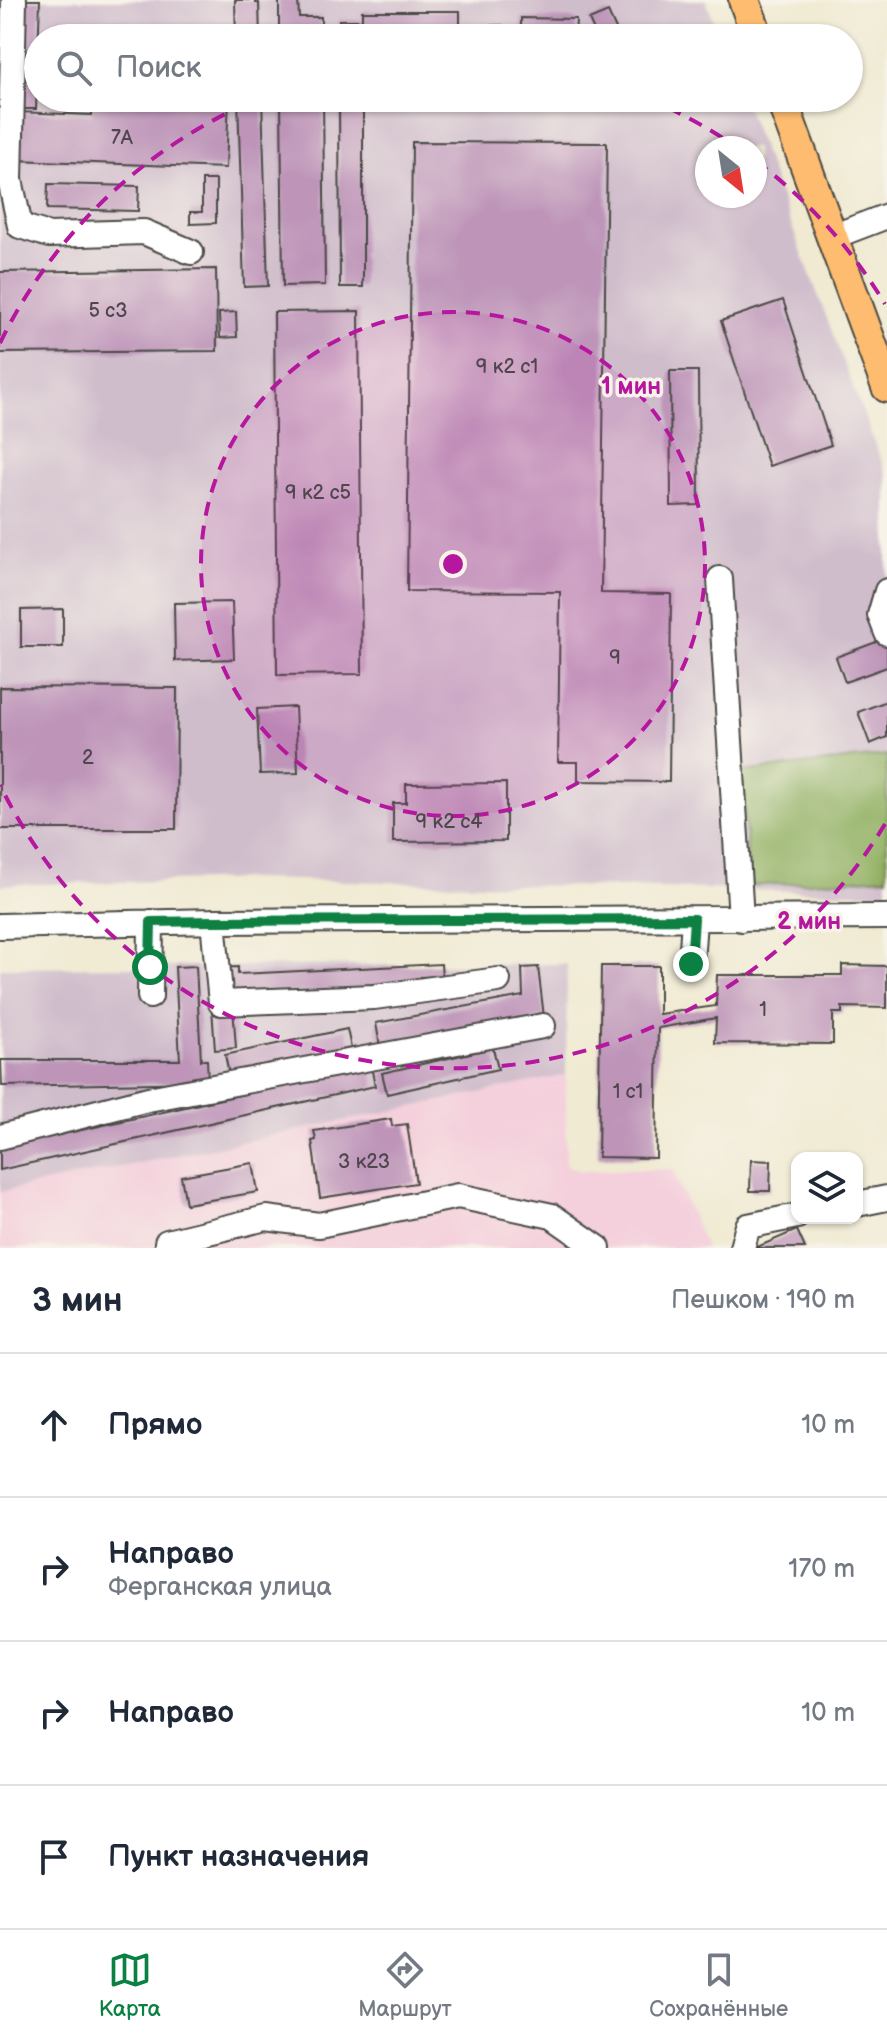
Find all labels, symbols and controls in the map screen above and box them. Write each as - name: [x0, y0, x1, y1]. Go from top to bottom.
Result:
- search box: [24, 24, 863, 112]
- icon: search: [52, 46, 96, 90]
- text: Поиск: [116, 50, 202, 86]
- house number: 7А: [111, 126, 134, 150]
- north arrow: [695, 136, 767, 208]
- house number: 5 с3: [89, 299, 127, 323]
- house number: 9 к2 с1: [476, 355, 538, 379]
- text: 1 мин: [601, 372, 661, 401]
- house number: 9 к2 с5: [285, 481, 351, 505]
- centre of rings: [439, 550, 467, 578]
- house number: 9: [609, 646, 621, 670]
- house number: 2: [82, 746, 94, 770]
- house number: 9 к2 с4: [416, 810, 482, 834]
- text: 2 мин: [777, 907, 841, 936]
- route end: [673, 946, 709, 982]
- route start: [132, 949, 168, 985]
- house number: 1: [759, 998, 767, 1022]
- house number: 1 с1: [613, 1080, 643, 1104]
- house number: 3 к23: [338, 1150, 390, 1174]
- map controls: [791, 1152, 863, 1224]
- button: layers: [791, 1152, 863, 1224]
- text: 3 мин: [32, 1280, 123, 1321]
- text: Пешком · 190 m: [671, 1285, 855, 1316]
- icon: ahead: [32, 1403, 76, 1447]
- text: Прямо: [108, 1407, 202, 1443]
- text: 10 m: [801, 1410, 855, 1441]
- text: Направо: [108, 1536, 234, 1572]
- icon: right: [32, 1547, 76, 1591]
- text: 170 m: [788, 1554, 855, 1585]
- text: Ферганская улица: [108, 1572, 332, 1603]
- icon: right: [32, 1691, 76, 1735]
- text: Направо: [108, 1695, 234, 1731]
- text: 10 m: [801, 1698, 855, 1729]
- icon: arrive: [32, 1835, 76, 1879]
- text: Пункт назначения: [108, 1839, 369, 1875]
- tab: Карта: [99, 1948, 161, 2023]
- tab: Маршрут: [358, 1948, 452, 2023]
- tab: Сохранённые: [649, 1948, 788, 2023]

